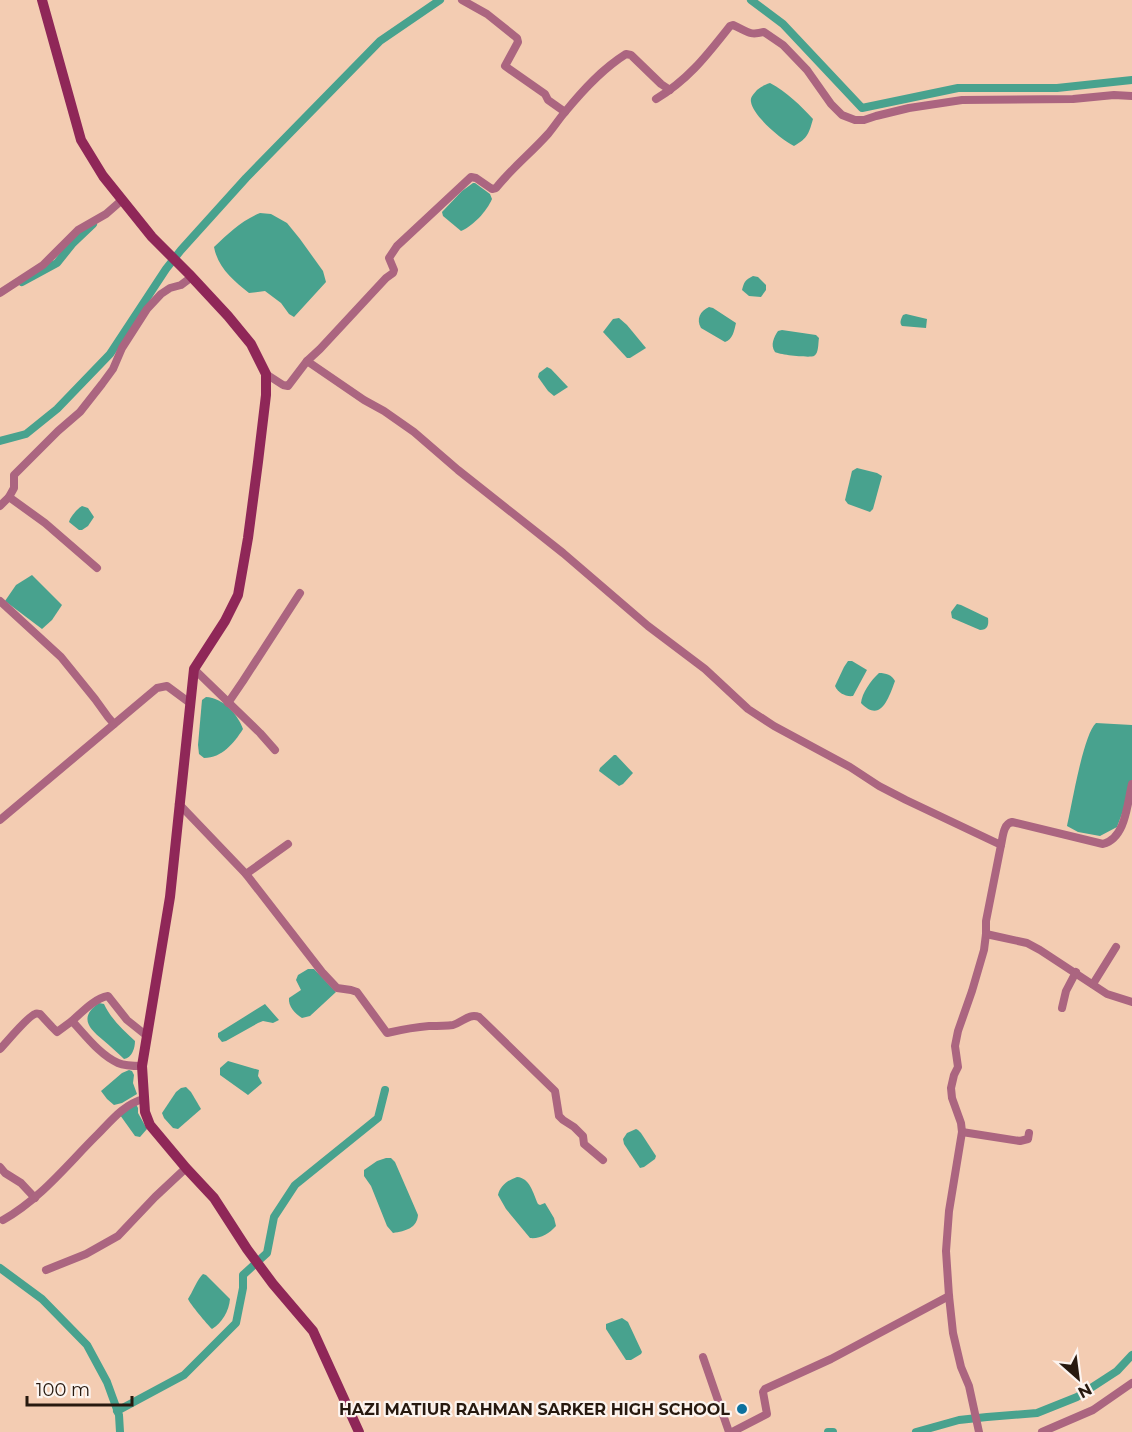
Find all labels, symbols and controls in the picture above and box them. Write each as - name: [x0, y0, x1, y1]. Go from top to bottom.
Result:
- north arrow: [1048, 1348, 1108, 1408]
- scale bar: [27, 1369, 132, 1407]
- text: 100 m: [36, 1379, 90, 1401]
- text: N: [1075, 1379, 1095, 1402]
- place label: HAZI MATIUR RAHMAN SARKER HIGH SCHOOL: [339, 1400, 730, 1419]
- marker: HAZI MATIUR RAHMAN SARKER HIGH SCHOOL: [735, 1402, 749, 1416]

